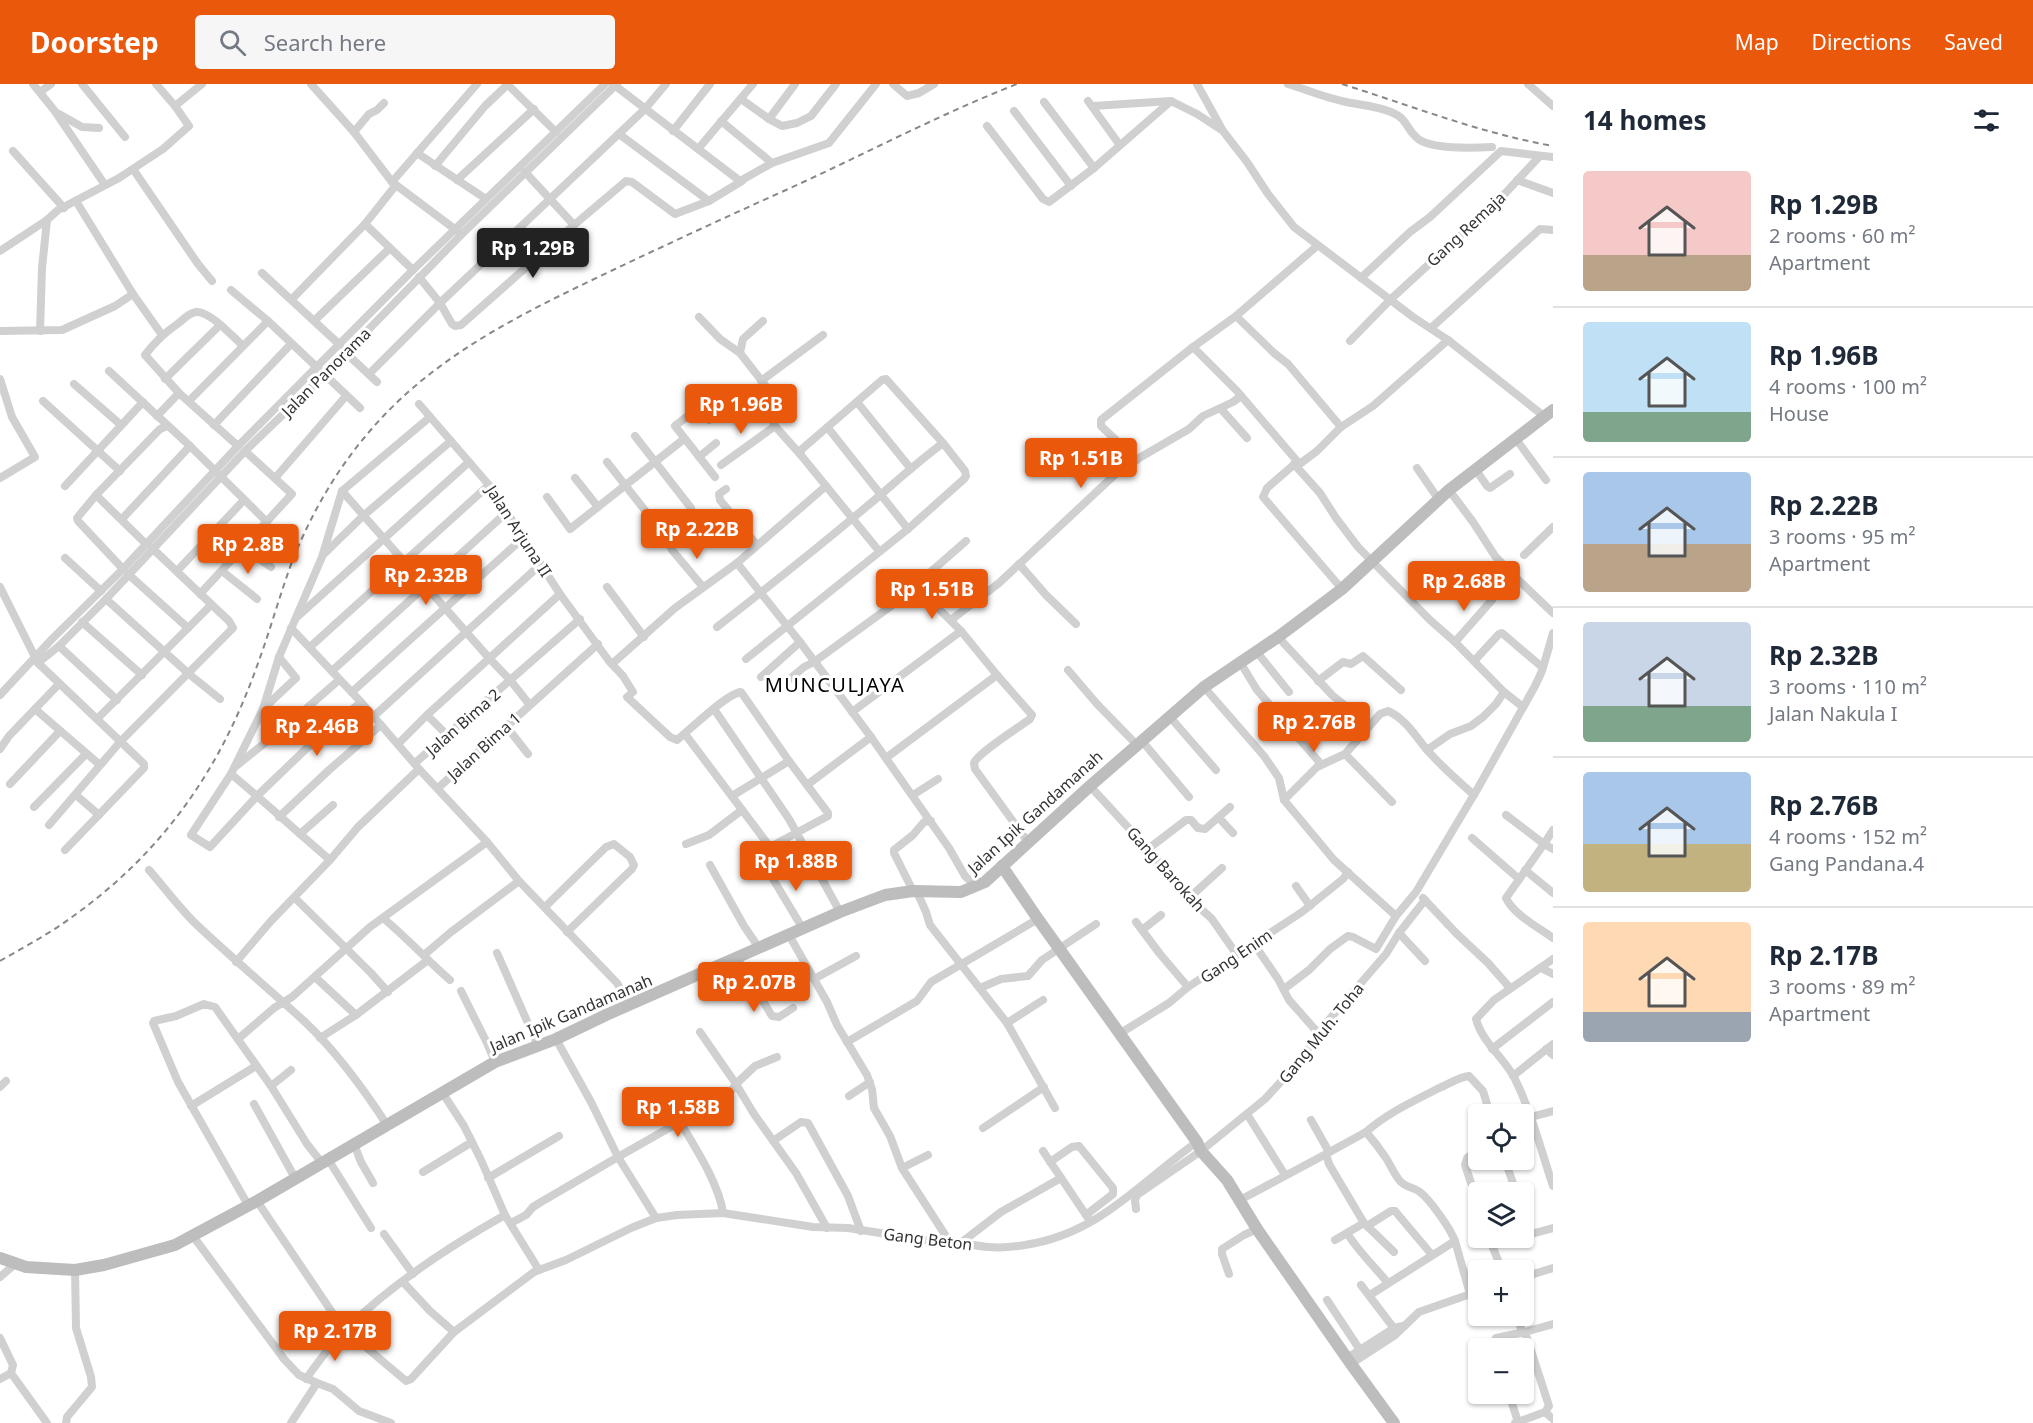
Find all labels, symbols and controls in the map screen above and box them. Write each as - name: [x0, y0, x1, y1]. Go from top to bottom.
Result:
- search box: [195, 15, 615, 69]
- text: Doorstep: [30, 23, 159, 61]
- icon: search: [216, 26, 249, 59]
- text: Search here: [264, 27, 386, 57]
- text: Map: [1735, 28, 1779, 56]
- text: Directions: [1812, 28, 1911, 56]
- text: Saved: [1944, 28, 2003, 56]
- text: 14 homes: [1583, 102, 1707, 138]
- icon: filters: [1970, 104, 2003, 137]
- text: Rp 1.29B: [1769, 186, 1878, 222]
- street label: Gang Remaja: [1422, 187, 1510, 271]
- icon: home: [1631, 195, 1703, 267]
- text: 2 rooms · 60 m²: [1769, 222, 1916, 249]
- pin: Rp 1.29B: [471, 228, 595, 279]
- text: Rp 1.29B: [491, 234, 575, 261]
- text: Apartment: [1769, 249, 1870, 276]
- street label: Jalan Panorama: [275, 323, 375, 423]
- text: Rp 1.96B: [1769, 337, 1878, 373]
- icon: home: [1631, 346, 1703, 418]
- text: 4 rooms · 100 m²: [1769, 373, 1927, 400]
- pin: Rp 1.96B: [679, 384, 803, 435]
- text: Rp 1.96B: [699, 390, 783, 417]
- text: House: [1769, 400, 1829, 427]
- pin: Rp 1.51B: [1019, 438, 1143, 489]
- text: Rp 1.51B: [1039, 444, 1123, 471]
- street label: Jalan Arjuna II: [480, 479, 557, 581]
- text: Rp 2.22B: [1769, 487, 1878, 523]
- icon: home: [1631, 496, 1703, 568]
- pin: Rp 2.22B: [635, 509, 759, 560]
- text: Rp 2.22B: [655, 515, 739, 542]
- text: 3 rooms · 95 m²: [1769, 523, 1916, 550]
- pin: Rp 2.8B: [193, 524, 303, 575]
- text: Rp 2.8B: [212, 530, 284, 557]
- text: Apartment: [1769, 550, 1870, 577]
- pin: Rp 2.32B: [364, 555, 488, 606]
- text: Rp 2.32B: [384, 561, 468, 588]
- pin: Rp 2.68B: [1402, 561, 1526, 612]
- text: Rp 2.68B: [1422, 567, 1506, 594]
- pin: Rp 1.51B: [870, 569, 994, 620]
- text: Rp 1.51B: [890, 575, 974, 602]
- text: Rp 2.32B: [1769, 637, 1878, 673]
- icon: home: [1631, 646, 1703, 718]
- district label: MUNCULJAYA: [765, 671, 905, 698]
- text: 3 rooms · 110 m²: [1769, 673, 1927, 700]
- street label: Jalan Bima 2: [419, 683, 505, 762]
- text: Jalan Nakula I: [1769, 700, 1897, 727]
- pin: Rp 2.76B: [1252, 702, 1376, 753]
- pin: Rp 2.46B: [255, 706, 379, 757]
- street label: Jalan Bima 1: [441, 707, 526, 786]
- text: Rp 2.76B: [1272, 708, 1356, 735]
- text: Rp 2.46B: [275, 712, 359, 739]
- street label: Jalan Ipik Gandamanah: [961, 745, 1107, 880]
- text: Rp 2.76B: [1769, 787, 1878, 823]
- icon: home: [1631, 796, 1703, 868]
- street label: Gang Barokah: [1122, 822, 1210, 916]
- text: 4 rooms · 152 m²: [1769, 823, 1927, 850]
- pin: Rp 1.88B: [734, 841, 858, 892]
- text: Rp 1.88B: [754, 847, 838, 874]
- text: Gang Pandana.4: [1769, 850, 1924, 877]
- street label: Gang Enim: [1196, 924, 1276, 988]
- text: Rp 2.17B: [1769, 937, 1878, 973]
- icon: home: [1631, 946, 1703, 1018]
- pin: Rp 2.07B: [692, 962, 816, 1013]
- text: Rp 2.07B: [712, 968, 796, 995]
- street label: Jalan Ipik Gandamanah: [484, 969, 656, 1058]
- text: 3 rooms · 89 m²: [1769, 973, 1916, 1000]
- street label: Gang Muh. Toha: [1274, 978, 1368, 1088]
- text: Apartment: [1769, 1000, 1870, 1027]
- pin: Rp 1.58B: [616, 1087, 740, 1138]
- text: Rp 1.58B: [636, 1093, 720, 1120]
- map controls: [1468, 1104, 1534, 1404]
- button: locate: [1468, 1104, 1534, 1170]
- button: layers: [1468, 1182, 1534, 1248]
- street label: Gang Beton: [882, 1223, 974, 1255]
- button: +: [1468, 1260, 1534, 1326]
- pin: Rp 2.17B: [273, 1311, 397, 1362]
- text: Rp 2.17B: [293, 1317, 377, 1344]
- button: −: [1468, 1338, 1534, 1404]

